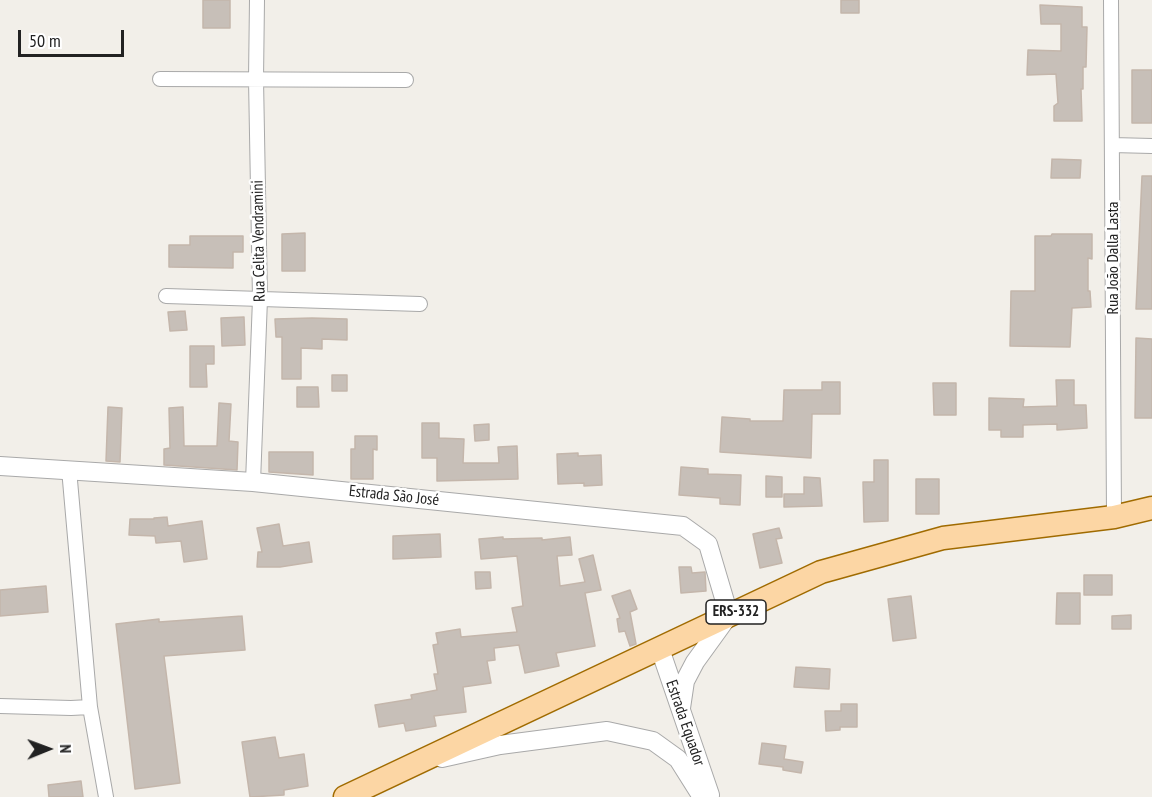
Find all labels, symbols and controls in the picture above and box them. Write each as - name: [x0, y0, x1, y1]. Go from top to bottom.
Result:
- scale bar: [21, 18, 128, 56]
- text: 50 m: [29, 29, 61, 52]
- street label: Rua Celita Vendramini: [248, 180, 270, 302]
- street label: Rua João Dalla Lasta: [1103, 202, 1123, 314]
- street label: Estrada São José: [348, 482, 440, 510]
- road number: ERS-332: [706, 600, 766, 624]
- street label: Estrada Equador: [661, 678, 709, 768]
- north arrow: [18, 719, 78, 779]
- text: N: [56, 744, 76, 753]

